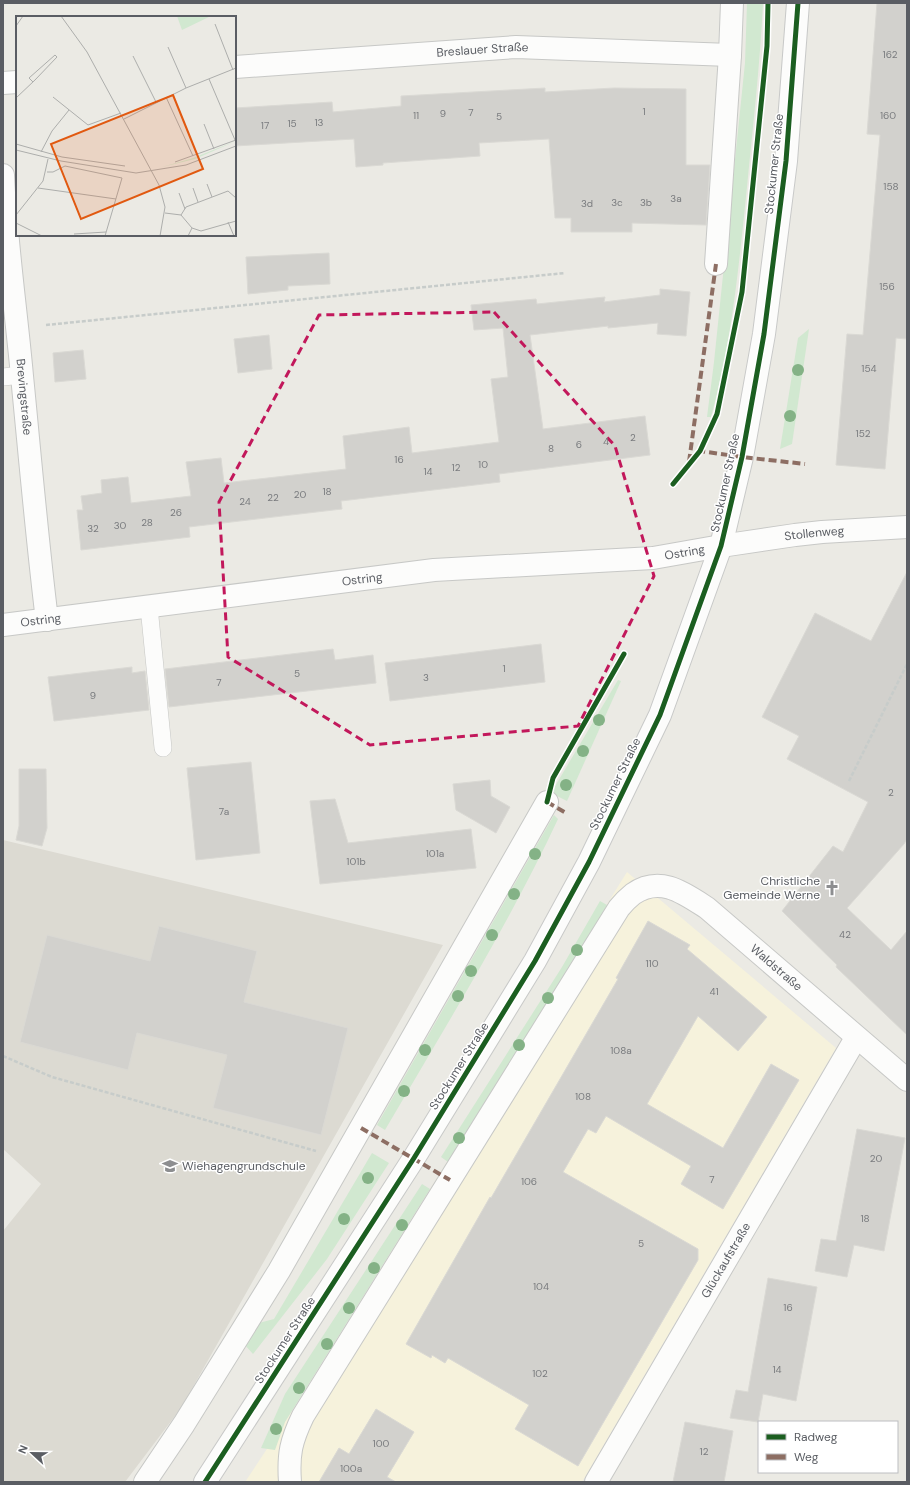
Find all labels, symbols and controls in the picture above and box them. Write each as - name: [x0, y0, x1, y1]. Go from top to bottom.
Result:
- inset map: [16, 16, 236, 236]
- street label: Breslauer Straße: [436, 39, 529, 61]
- house number: 162: [883, 48, 898, 61]
- house number: 1: [642, 105, 646, 118]
- house number: 7: [468, 106, 474, 119]
- house number: 9: [440, 107, 446, 120]
- house number: 11: [413, 109, 419, 122]
- house number: 160: [880, 109, 896, 122]
- house number: 5: [496, 110, 502, 123]
- street label: Stockumer Straße: [761, 113, 787, 215]
- house number: 13: [314, 116, 324, 129]
- house number: 15: [287, 117, 297, 130]
- house number: 17: [261, 119, 269, 132]
- house number: 158: [883, 180, 899, 193]
- house number: 3a: [670, 192, 682, 205]
- house number: 3c: [611, 196, 623, 209]
- house number: 3b: [640, 196, 652, 209]
- house number: 3d: [581, 197, 593, 210]
- house number: 156: [879, 280, 895, 293]
- street label: Brevingstraße: [12, 358, 36, 436]
- house number: 154: [861, 362, 877, 375]
- house number: 152: [856, 427, 871, 440]
- house number: 2: [630, 431, 636, 444]
- street label: Stockumer Straße: [707, 432, 743, 534]
- house number: 4: [603, 435, 609, 448]
- house number: 6: [576, 438, 582, 451]
- house number: 8: [548, 442, 554, 455]
- house number: 16: [394, 453, 404, 466]
- house number: 10: [478, 458, 488, 471]
- house number: 12: [452, 461, 461, 474]
- house number: 14: [423, 465, 433, 478]
- house number: 18: [322, 485, 332, 498]
- house number: 20: [294, 488, 306, 501]
- house number: 22: [267, 491, 279, 504]
- house number: 24: [239, 495, 251, 508]
- house number: 26: [170, 506, 182, 519]
- house number: 28: [141, 516, 153, 529]
- house number: 30: [114, 519, 127, 532]
- house number: 32: [87, 522, 99, 535]
- street label: Stollenweg: [783, 523, 845, 544]
- street label: Ostring: [663, 541, 706, 564]
- street label: Ostring: [341, 569, 384, 590]
- street label: Ostring: [19, 610, 62, 631]
- house number: 1: [502, 662, 506, 675]
- house number: 5: [294, 667, 300, 680]
- house number: 3: [423, 671, 429, 684]
- house number: 7: [216, 676, 222, 689]
- house number: 9: [90, 689, 96, 702]
- street label: Stockumer Straße: [586, 735, 644, 833]
- house number: 2: [888, 786, 894, 799]
- house number: 7a: [219, 805, 229, 818]
- house number: 101a: [426, 847, 444, 860]
- house number: 101b: [346, 855, 366, 868]
- place label: Christliche Gemeinde Werne: [723, 873, 820, 903]
- church icon: Christliche Gemeinde Werne: [823, 879, 841, 897]
- house number: 42: [839, 928, 851, 941]
- street label: Waldstraße: [747, 941, 806, 995]
- house number: 110: [645, 957, 659, 970]
- house number: 41: [709, 985, 719, 998]
- street label: Stockumer Straße: [426, 1019, 493, 1113]
- house number: 108a: [610, 1044, 632, 1057]
- house number: 108: [575, 1090, 591, 1103]
- house number: 20: [870, 1152, 882, 1165]
- school or university icon: Wiehagengrundschule: [161, 1157, 179, 1175]
- place label: Wiehagengrundschule: [182, 1158, 306, 1174]
- house number: 7: [709, 1173, 715, 1186]
- house number: 106: [521, 1175, 537, 1188]
- house number: 18: [860, 1212, 870, 1225]
- street label: Glückaufstraße: [698, 1219, 754, 1301]
- house number: 5: [638, 1237, 644, 1250]
- house number: 104: [533, 1280, 549, 1293]
- street label: Stockumer Straße: [251, 1293, 319, 1387]
- house number: 16: [783, 1301, 793, 1314]
- house number: 14: [772, 1363, 782, 1376]
- house number: 102: [532, 1367, 548, 1380]
- legend: [758, 1421, 898, 1473]
- text: Radweg: [794, 1429, 838, 1445]
- north arrow: [12, 1433, 52, 1473]
- house number: 100: [373, 1437, 390, 1450]
- text: N: [15, 1443, 31, 1456]
- house number: 12: [700, 1445, 709, 1458]
- text: Weg: [794, 1449, 819, 1465]
- house number: 100a: [340, 1462, 362, 1475]

